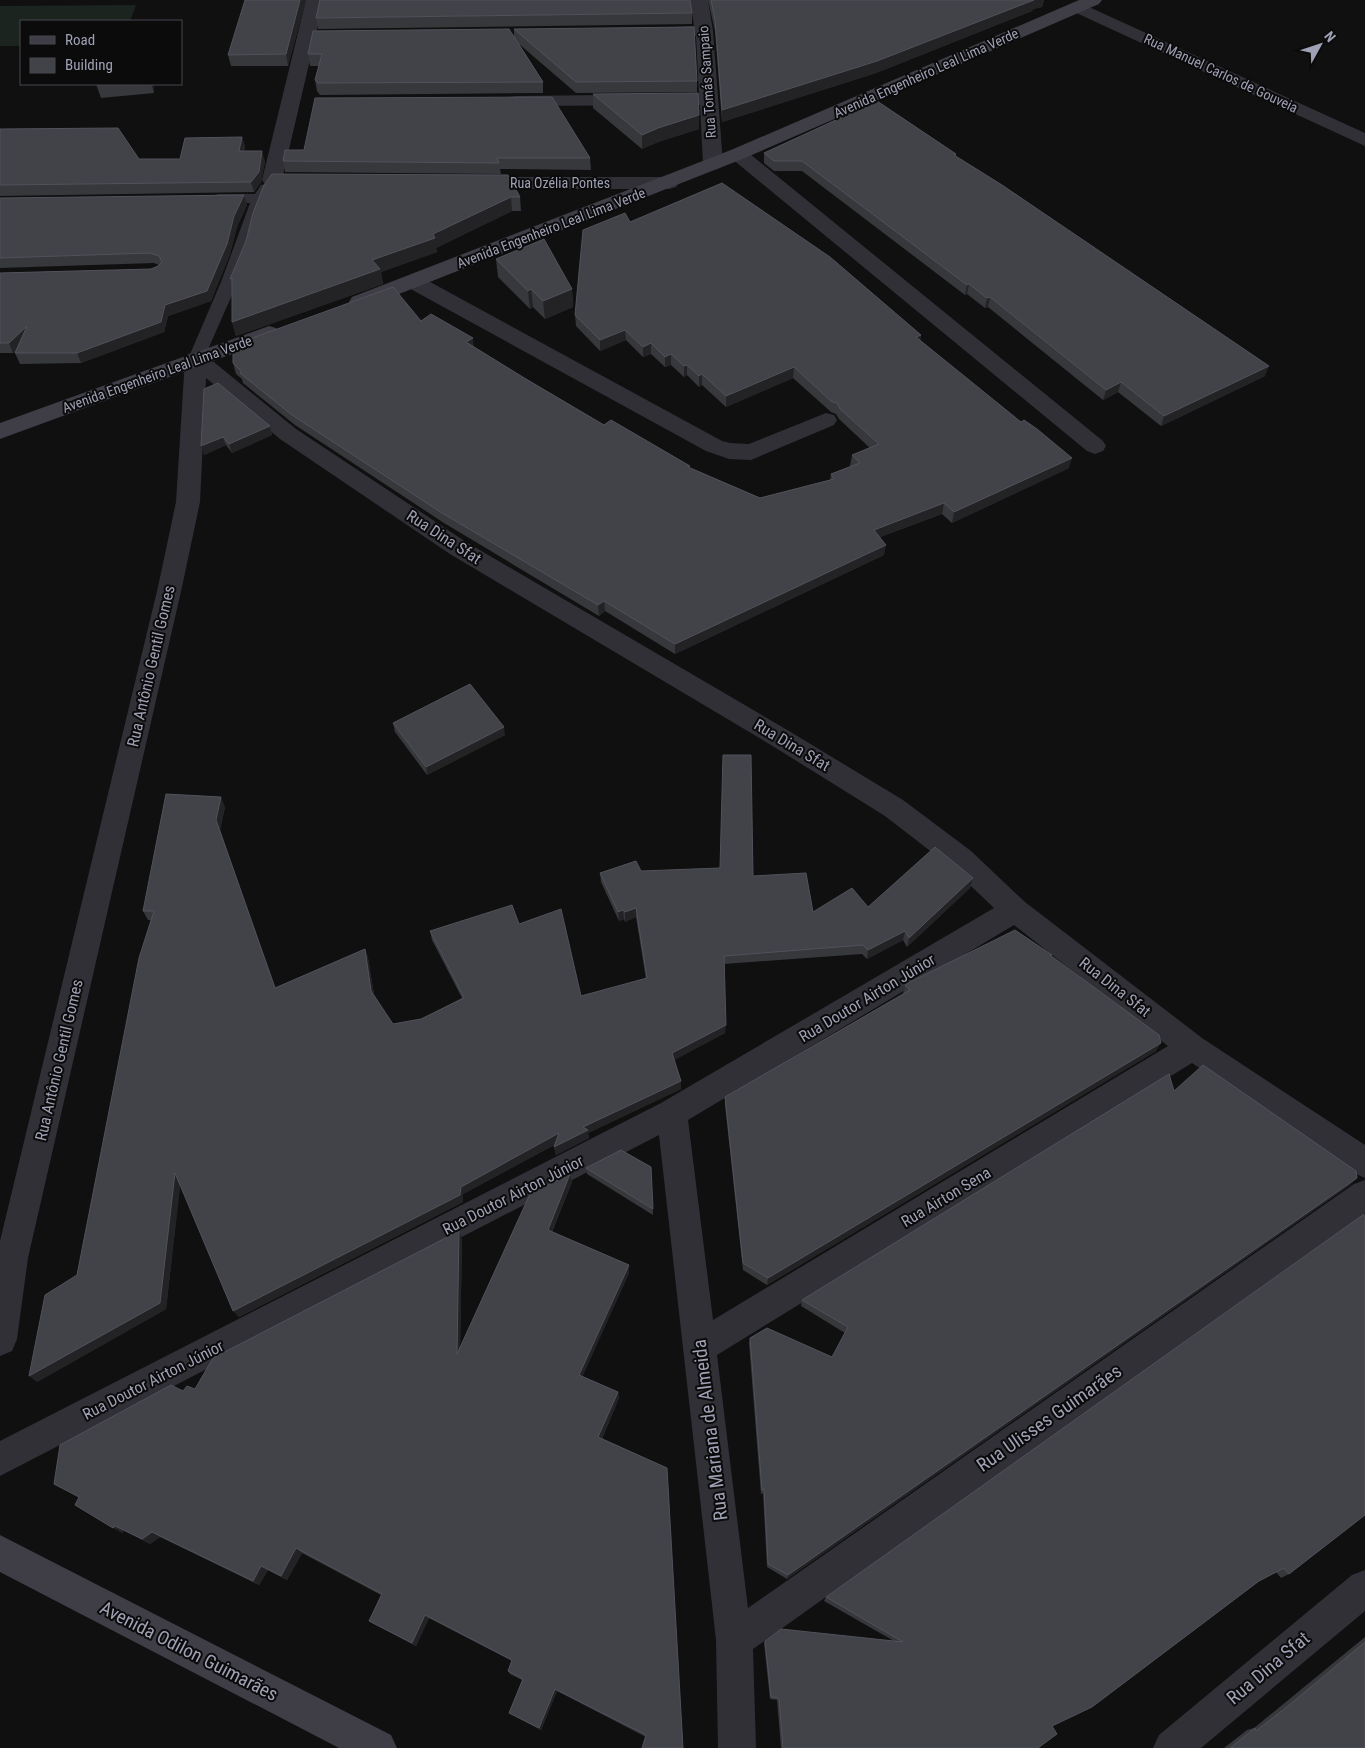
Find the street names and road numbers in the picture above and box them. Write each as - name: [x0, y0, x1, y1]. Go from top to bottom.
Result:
- street label: Rua Tomás Sampaio: [695, 25, 719, 139]
- street label: Avenida Engenheiro Leal Lima Verde: [831, 25, 1021, 121]
- street label: Rua Manuel Carlos de Gouveia: [1142, 30, 1300, 116]
- street label: Rua Ozélia Pontes: [510, 175, 610, 191]
- street label: Avenida Engenheiro Leal Lima Verde: [455, 184, 648, 271]
- street label: Avenida Engenheiro Leal Lima Verde: [60, 332, 254, 416]
- street label: Rua Dina Sfat: [403, 506, 485, 568]
- street label: Rua Antônio Gentil Gomes: [123, 583, 179, 749]
- street label: Rua Dina Sfat: [751, 715, 834, 775]
- street label: Rua Doutor Airton Júnior: [795, 950, 939, 1046]
- street label: Rua Dina Sfat: [1076, 953, 1155, 1021]
- street label: Rua Antônio Gentil Gomes: [31, 977, 87, 1143]
- street label: Rua Doutor Airton Júnior: [439, 1151, 587, 1239]
- street label: Rua Airton Sena: [898, 1163, 994, 1231]
- street label: Rua Doutor Airton Júnior: [79, 1336, 227, 1424]
- street label: Rua Mariana de Almeida: [687, 1338, 733, 1522]
- street label: Rua Ulisses Guimarães: [972, 1359, 1126, 1477]
- street label: Avenida Odilon Guimarães: [96, 1596, 282, 1706]
- street label: Rua Dina Sfat: [1222, 1627, 1314, 1709]

